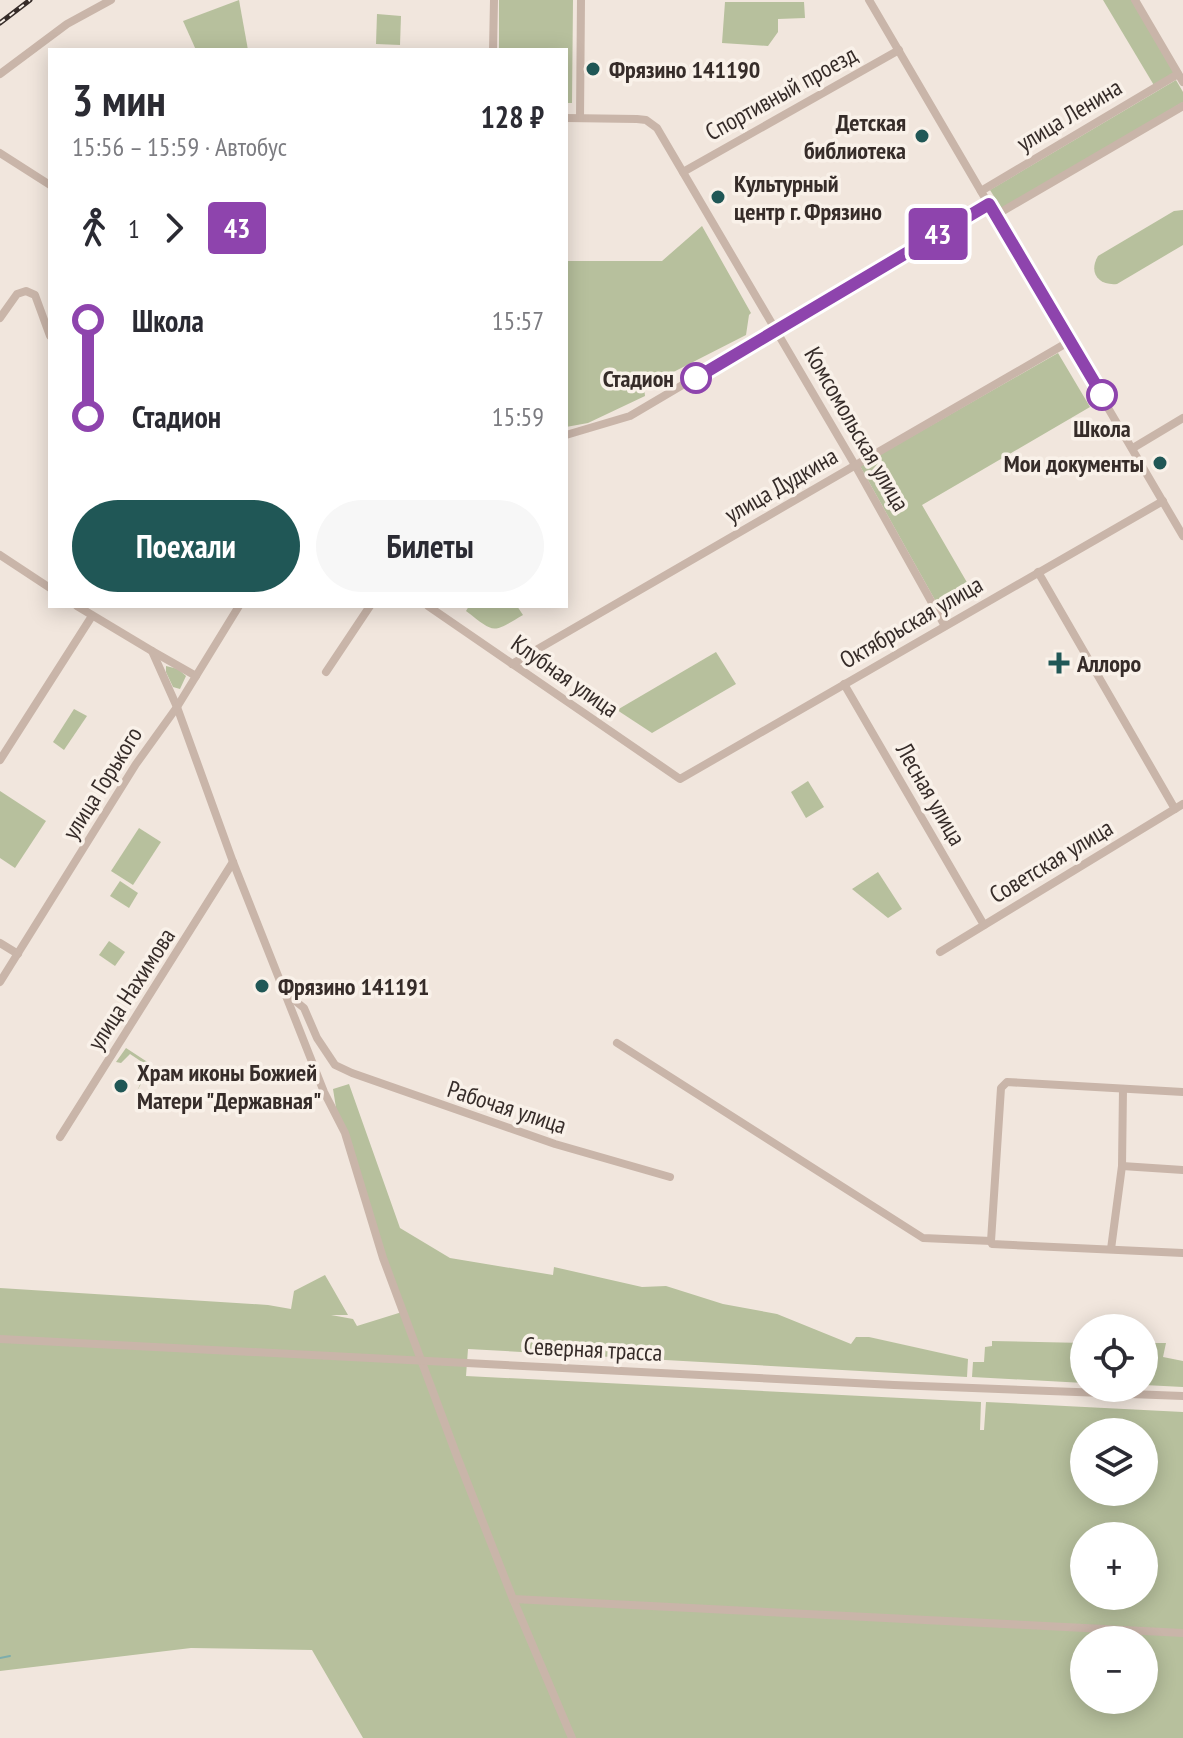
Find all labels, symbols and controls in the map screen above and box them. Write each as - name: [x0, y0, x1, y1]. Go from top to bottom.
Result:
- street label: Спортивный проезд: [700, 38, 863, 147]
- place label: Фрязино 141190: [609, 54, 760, 85]
- marker: Фрязино 141190: [584, 60, 602, 78]
- text: 3 мин: [72, 71, 166, 128]
- street label: улица Ленина: [1011, 72, 1127, 158]
- text: 128 ₽: [480, 97, 544, 136]
- place label: Детская библиотека: [804, 107, 906, 166]
- marker: Детская библиотека: [913, 127, 931, 145]
- text: 15:56 – 15:59 · Автобус: [72, 130, 287, 163]
- place label: Культурный центр г. Фрязино: [734, 168, 882, 227]
- marker: Культурный центр г. Фрязино: [709, 188, 727, 206]
- icon: walk: [72, 206, 116, 250]
- icon: forward: [152, 206, 196, 250]
- line badge: 43: [902, 208, 974, 260]
- text: 43: [224, 209, 250, 246]
- text: 1: [128, 212, 140, 245]
- text: 43: [925, 215, 951, 252]
- text: Школа: [132, 301, 204, 340]
- text: 15:57: [492, 304, 544, 337]
- street label: Комсомольская улица: [797, 341, 917, 517]
- place label: Стадион: [603, 363, 674, 394]
- marker: Стадион: [681, 363, 711, 393]
- marker: Школа: [1087, 380, 1117, 410]
- text: Стадион: [132, 397, 221, 436]
- text: 15:59: [492, 400, 544, 433]
- place label: Школа: [1073, 413, 1131, 444]
- street label: улица Дудкина: [719, 440, 843, 530]
- place label: Мои документы: [1004, 448, 1144, 479]
- marker: Мои документы: [1151, 454, 1169, 472]
- button: Поехали: [72, 500, 300, 592]
- button: Билеты: [316, 500, 544, 592]
- street label: Октябрьская улица: [834, 569, 988, 675]
- street label: Клубная улица: [505, 628, 625, 724]
- place label: Аллоро: [1076, 648, 1142, 679]
- marker: Аллоро: [1048, 652, 1070, 674]
- street label: улица Горького: [55, 721, 149, 845]
- street label: Лесная улица: [889, 736, 973, 851]
- street label: Советская улица: [984, 812, 1118, 910]
- street label: улица Нахимова: [80, 922, 182, 1056]
- place label: Фрязино 141191: [278, 971, 429, 1002]
- marker: Фрязино 141191: [253, 977, 271, 995]
- place label: Храм иконы Божией Матери "Державная": [137, 1057, 321, 1116]
- street label: Рабочая улица: [444, 1073, 570, 1141]
- marker: Храм иконы Божией Матери "Державная": [112, 1077, 130, 1095]
- map controls: [1070, 1314, 1158, 1714]
- button: locate: [1070, 1314, 1158, 1402]
- street label: Северная трасса: [523, 1330, 663, 1368]
- button: layers: [1070, 1418, 1158, 1506]
- button: +: [1070, 1522, 1158, 1610]
- button: −: [1070, 1626, 1158, 1714]

